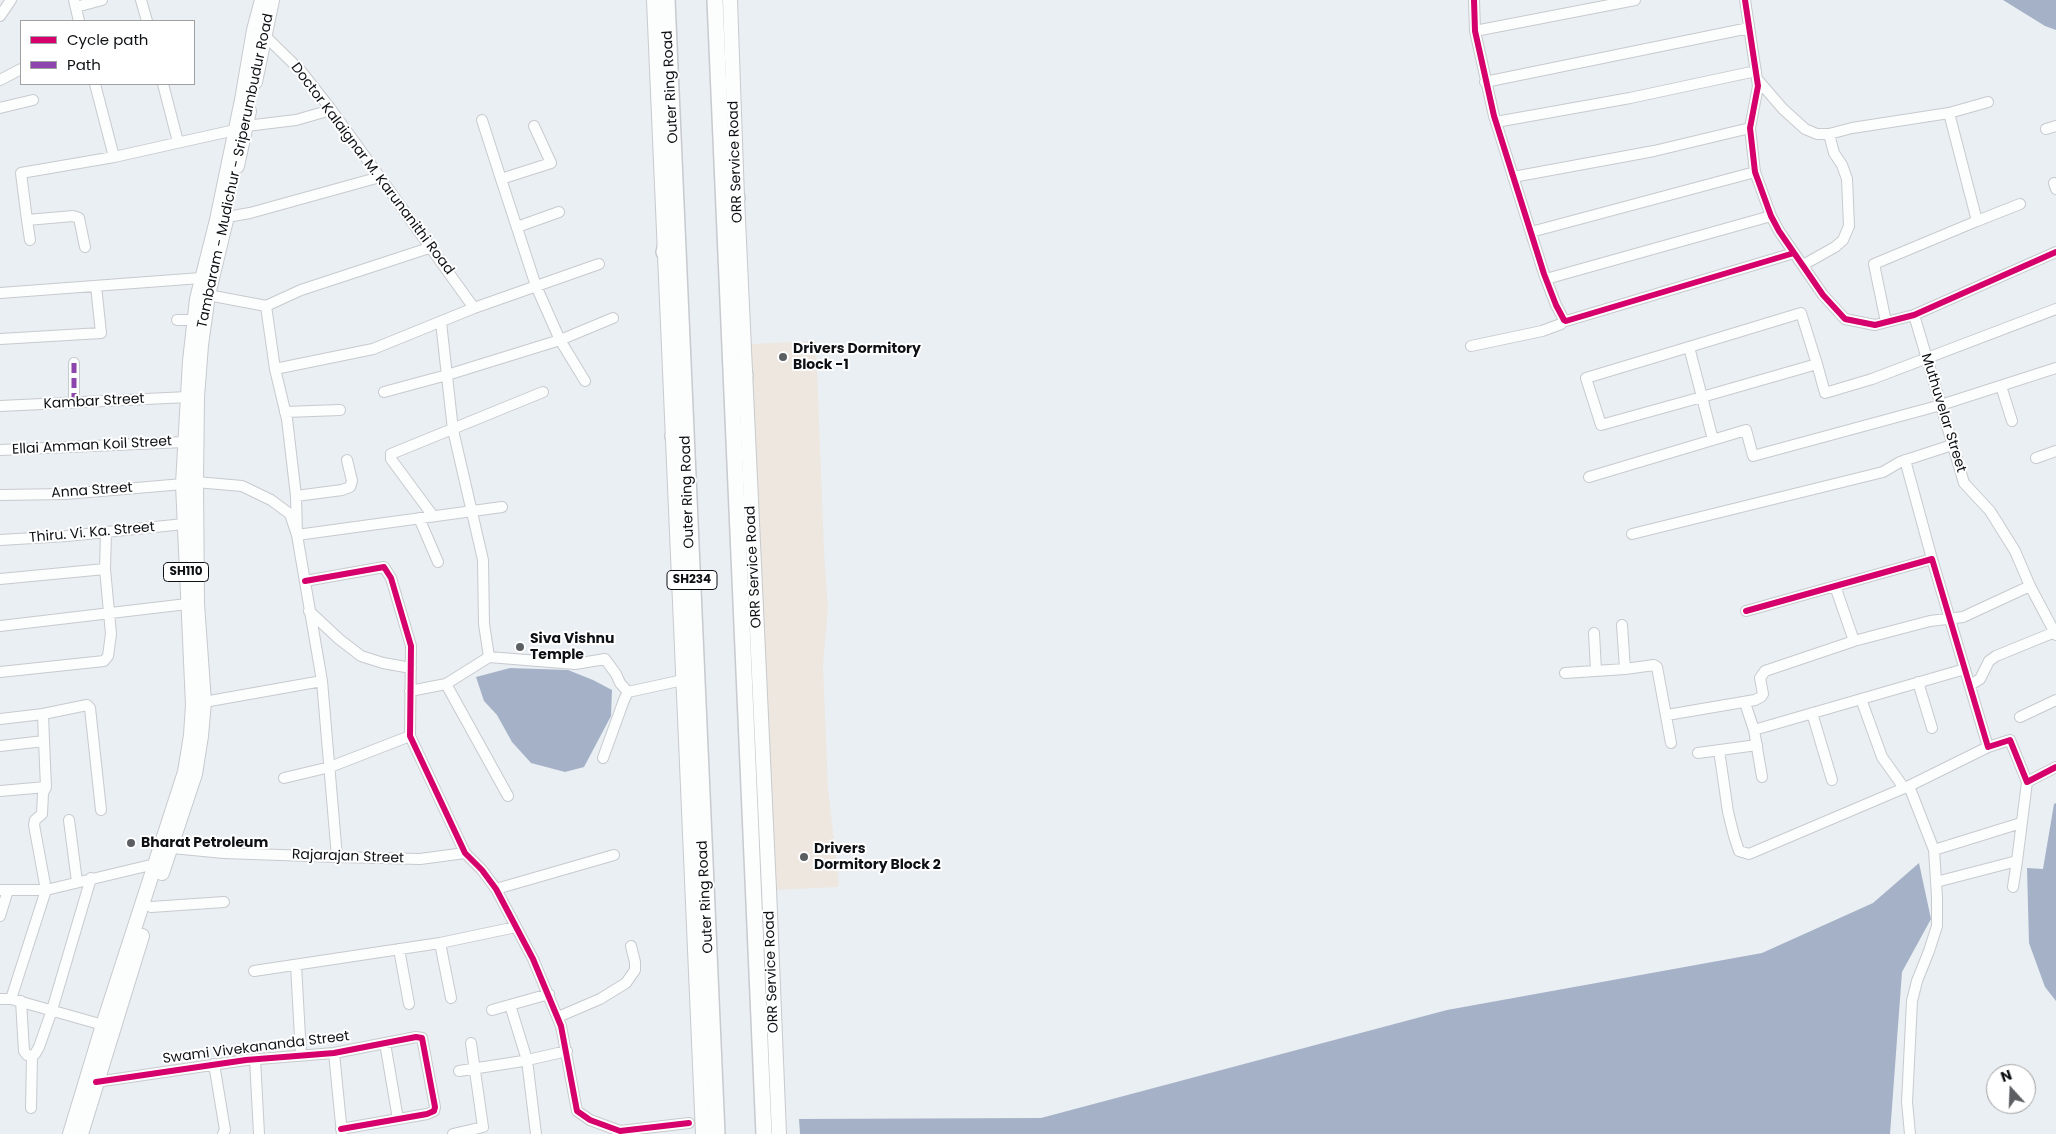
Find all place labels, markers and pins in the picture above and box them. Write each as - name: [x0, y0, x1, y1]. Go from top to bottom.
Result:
- place label: Drivers Dormitory Block -1: [793, 341, 921, 374]
- marker: Drivers Dormitory Block -1: [777, 351, 789, 363]
- place label: Siva Vishnu Temple: [530, 631, 614, 664]
- marker: Siva Vishnu Temple: [514, 641, 526, 653]
- place label: Bharat Petroleum: [141, 835, 268, 851]
- marker: Bharat Petroleum: [125, 837, 137, 849]
- place label: Drivers Dormitory Block 2: [814, 841, 941, 874]
- marker: Drivers Dormitory Block 2: [798, 851, 810, 863]

